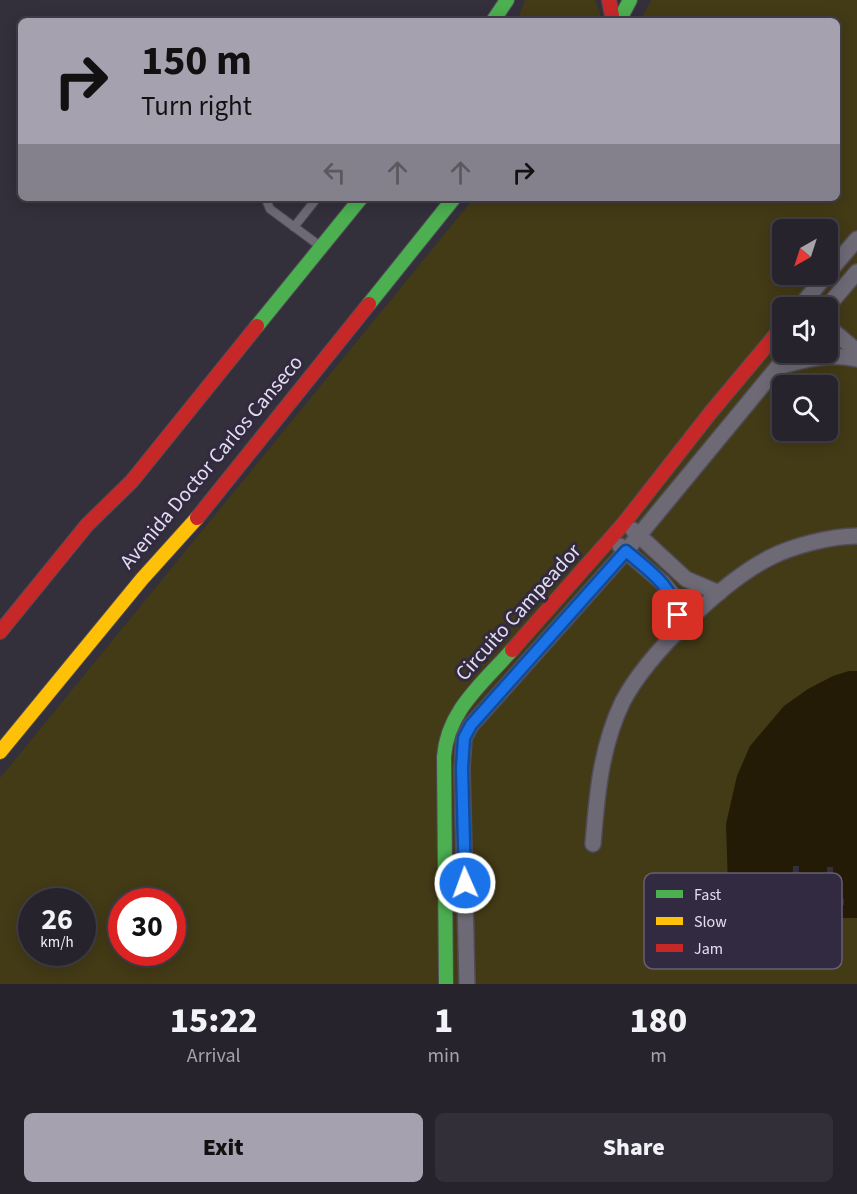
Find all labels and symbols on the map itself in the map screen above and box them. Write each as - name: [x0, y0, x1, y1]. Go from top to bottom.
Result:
- north arrow: [772, 219, 838, 285]
- street label: Avenida Doctor Carlos Canseco: [112, 348, 310, 576]
- street label: Circuito Campeador: [448, 536, 588, 687]
- pin: [652, 589, 703, 640]
- position arrow: [433, 851, 497, 915]
- legend: [644, 873, 842, 969]
- text: Fast: [694, 884, 722, 906]
- speed limit sign: 30: [108, 888, 186, 966]
- text: Slow: [694, 911, 727, 933]
- text: Jam: [694, 938, 723, 960]

